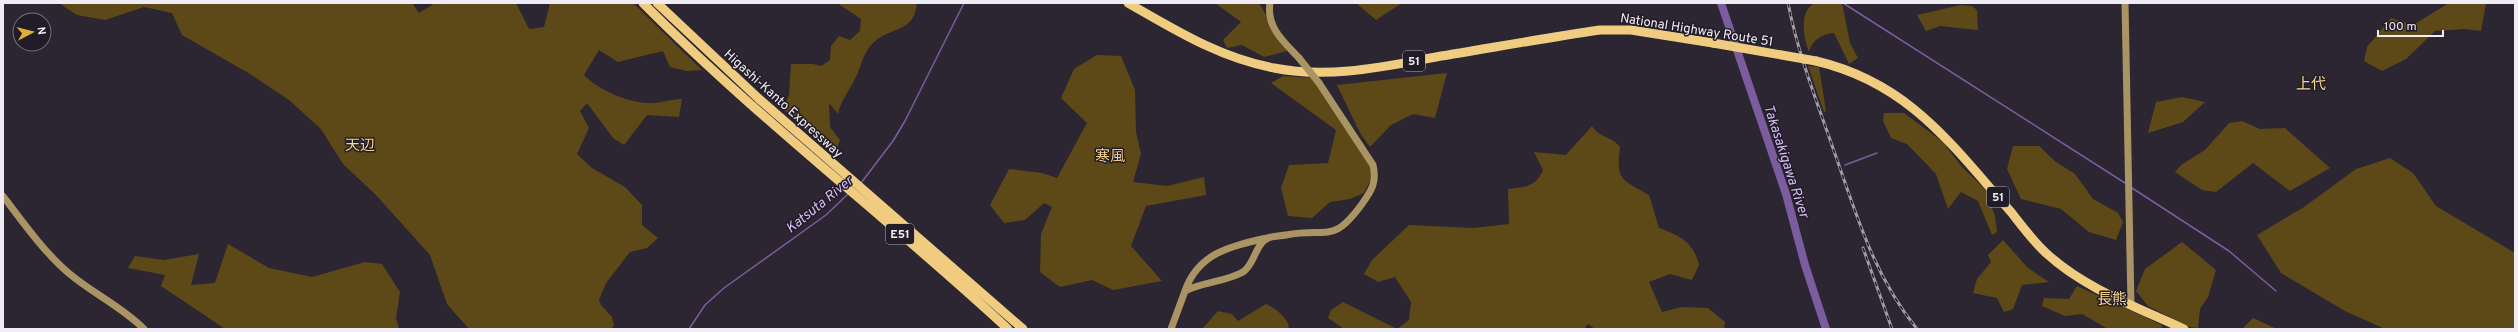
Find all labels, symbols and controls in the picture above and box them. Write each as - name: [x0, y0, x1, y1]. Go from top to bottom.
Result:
- street label: National Highway Route 51: [1619, 11, 1774, 51]
- north arrow: [12, 12, 52, 52]
- scale bar: [2378, 12, 2443, 38]
- text: 100 m: [2384, 19, 2417, 35]
- text: N: [34, 26, 48, 36]
- street label: Higashi-Kanto Expressway: [720, 47, 845, 162]
- road number: 51: [1403, 51, 1425, 71]
- district label: 上代: [2296, 75, 2326, 95]
- water label: Takasakigawa River: [1759, 103, 1812, 222]
- district label: 天辺: [345, 137, 375, 156]
- district label: 寒風: [1095, 148, 1125, 167]
- water label: Katsuta River: [783, 172, 858, 237]
- road number: 51: [1987, 187, 2009, 207]
- road number: E51: [886, 224, 914, 244]
- district label: 長熊: [2097, 291, 2127, 310]

